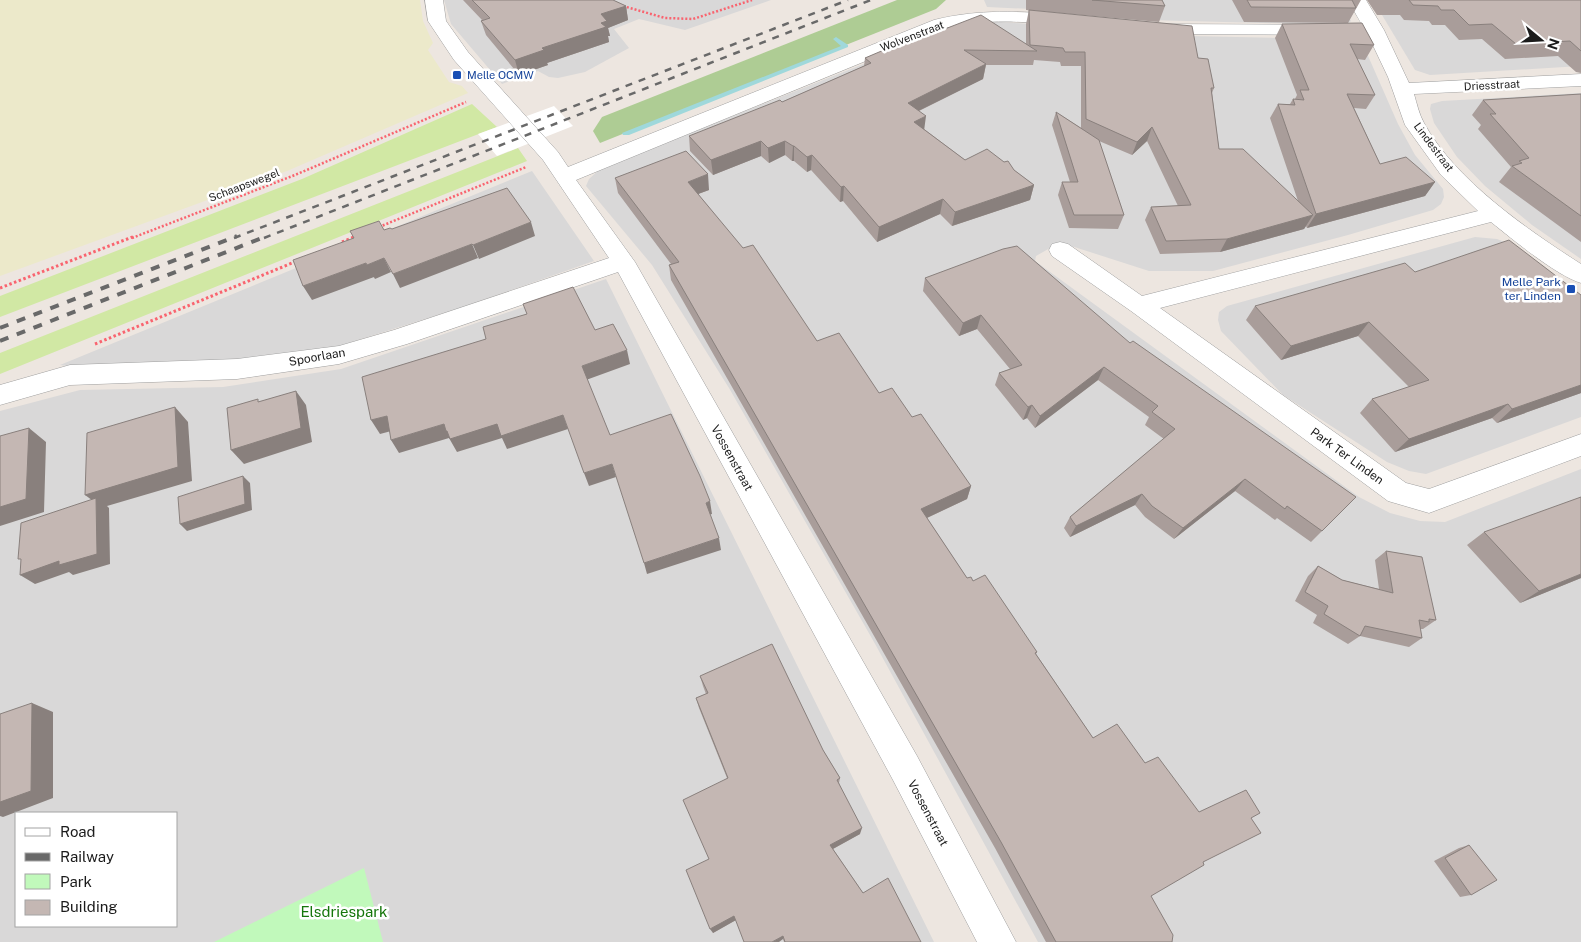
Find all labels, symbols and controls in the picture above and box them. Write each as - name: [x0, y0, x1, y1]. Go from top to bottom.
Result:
- north arrow: [1516, 15, 1566, 65]
- street label: Wolvenstraat: [878, 18, 946, 54]
- text: N: [1544, 36, 1563, 52]
- marker: Melle OCMW: [451, 69, 463, 81]
- place label: Melle OCMW: [467, 69, 534, 81]
- street label: Driesstraat: [1464, 78, 1520, 92]
- street label: Lindestraat: [1412, 120, 1456, 174]
- street label: Schaapswegel: [207, 166, 281, 204]
- place label: Melle Park ter Linden: [1502, 275, 1561, 303]
- marker: Melle Park ter Linden: [1565, 283, 1577, 295]
- street label: Spoorlaan: [288, 345, 346, 369]
- street label: Vossenstraat: [708, 423, 756, 494]
- street label: Park Ter Linden: [1308, 425, 1386, 487]
- street label: Vossenstraat: [905, 778, 951, 849]
- legend: [15, 812, 178, 927]
- text: Road: [60, 823, 96, 840]
- text: Railway: [60, 848, 114, 865]
- text: Park: [60, 873, 92, 890]
- text: Building: [60, 898, 118, 915]
- park label: Elsdriespark: [300, 903, 388, 920]

